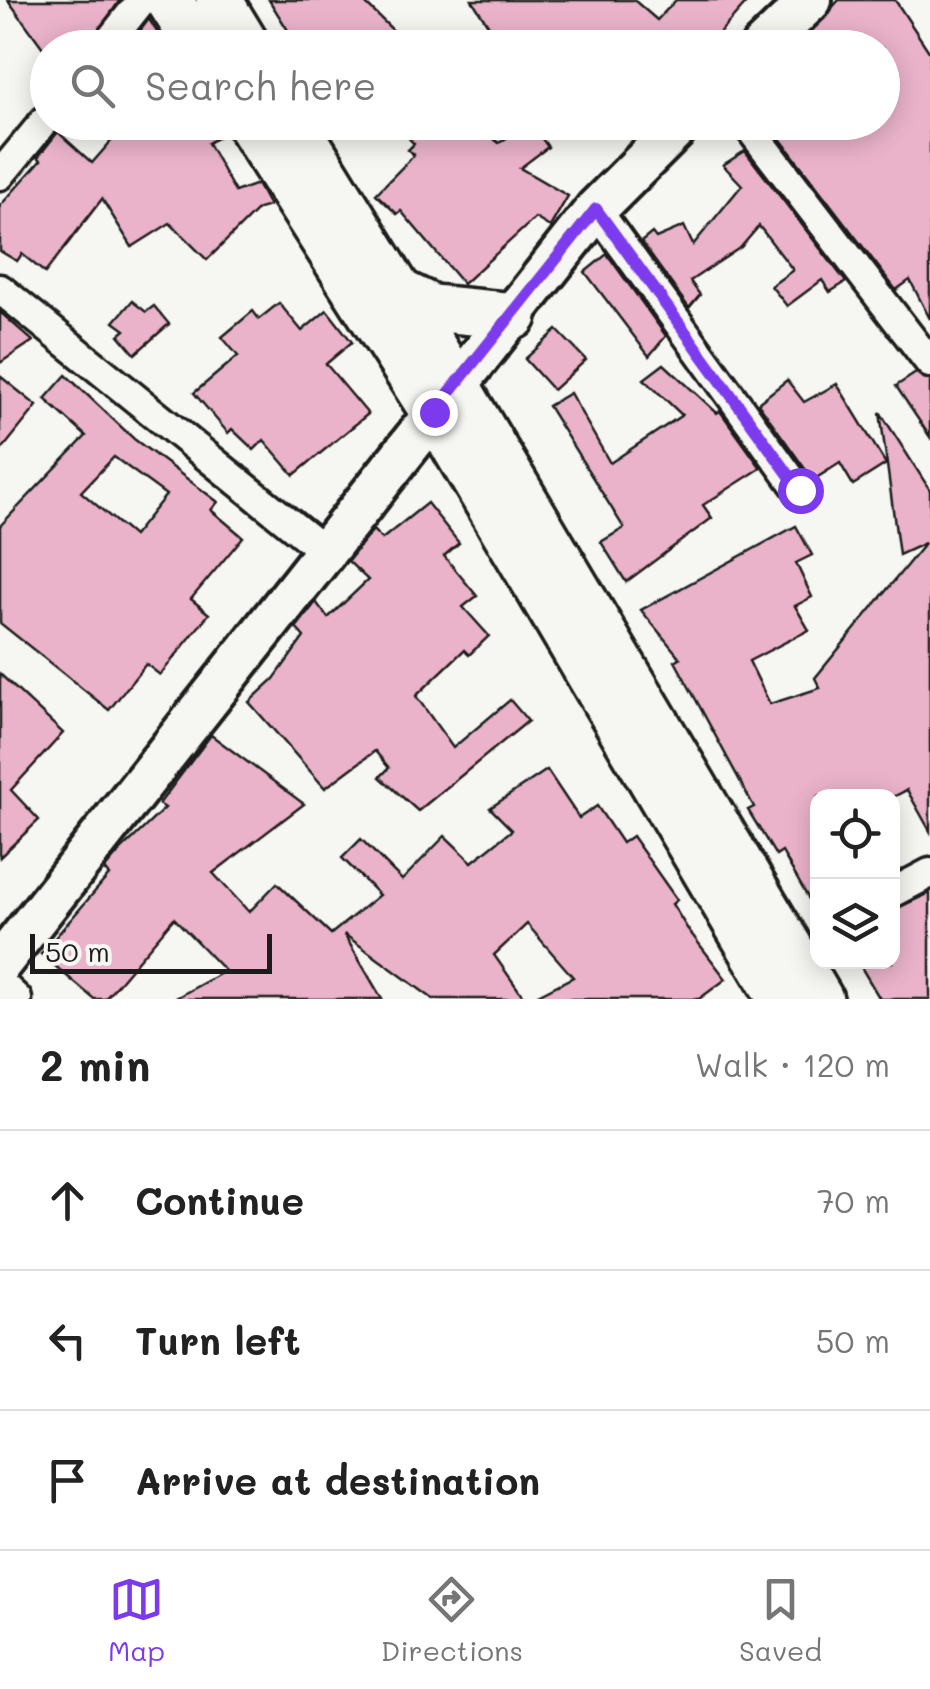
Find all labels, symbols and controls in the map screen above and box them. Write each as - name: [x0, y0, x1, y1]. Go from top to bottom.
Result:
- search box: [30, 30, 900, 140]
- icon: search: [65, 58, 120, 113]
- text: Search here: [145, 60, 376, 110]
- route end: [412, 390, 458, 436]
- route start: [778, 468, 824, 514]
- map controls: [810, 789, 900, 969]
- button: locate: [810, 789, 900, 879]
- button: layers: [810, 879, 900, 969]
- scale bar: [30, 929, 272, 974]
- text: 50 m: [45, 933, 110, 969]
- text: 2 min: [40, 1037, 150, 1092]
- text: Walk · 120 m: [695, 1043, 890, 1085]
- icon: ahead: [40, 1173, 95, 1228]
- text: Continue: [135, 1175, 304, 1225]
- text: 70 m: [817, 1179, 890, 1221]
- icon: left: [40, 1313, 95, 1368]
- text: Turn left: [135, 1315, 301, 1365]
- text: 50 m: [816, 1319, 890, 1361]
- icon: arrive: [40, 1453, 95, 1508]
- text: Arrive at destination: [135, 1455, 540, 1505]
- tab: Map: [108, 1572, 165, 1668]
- tab: Directions: [381, 1572, 523, 1668]
- tab: Saved: [739, 1572, 822, 1668]

